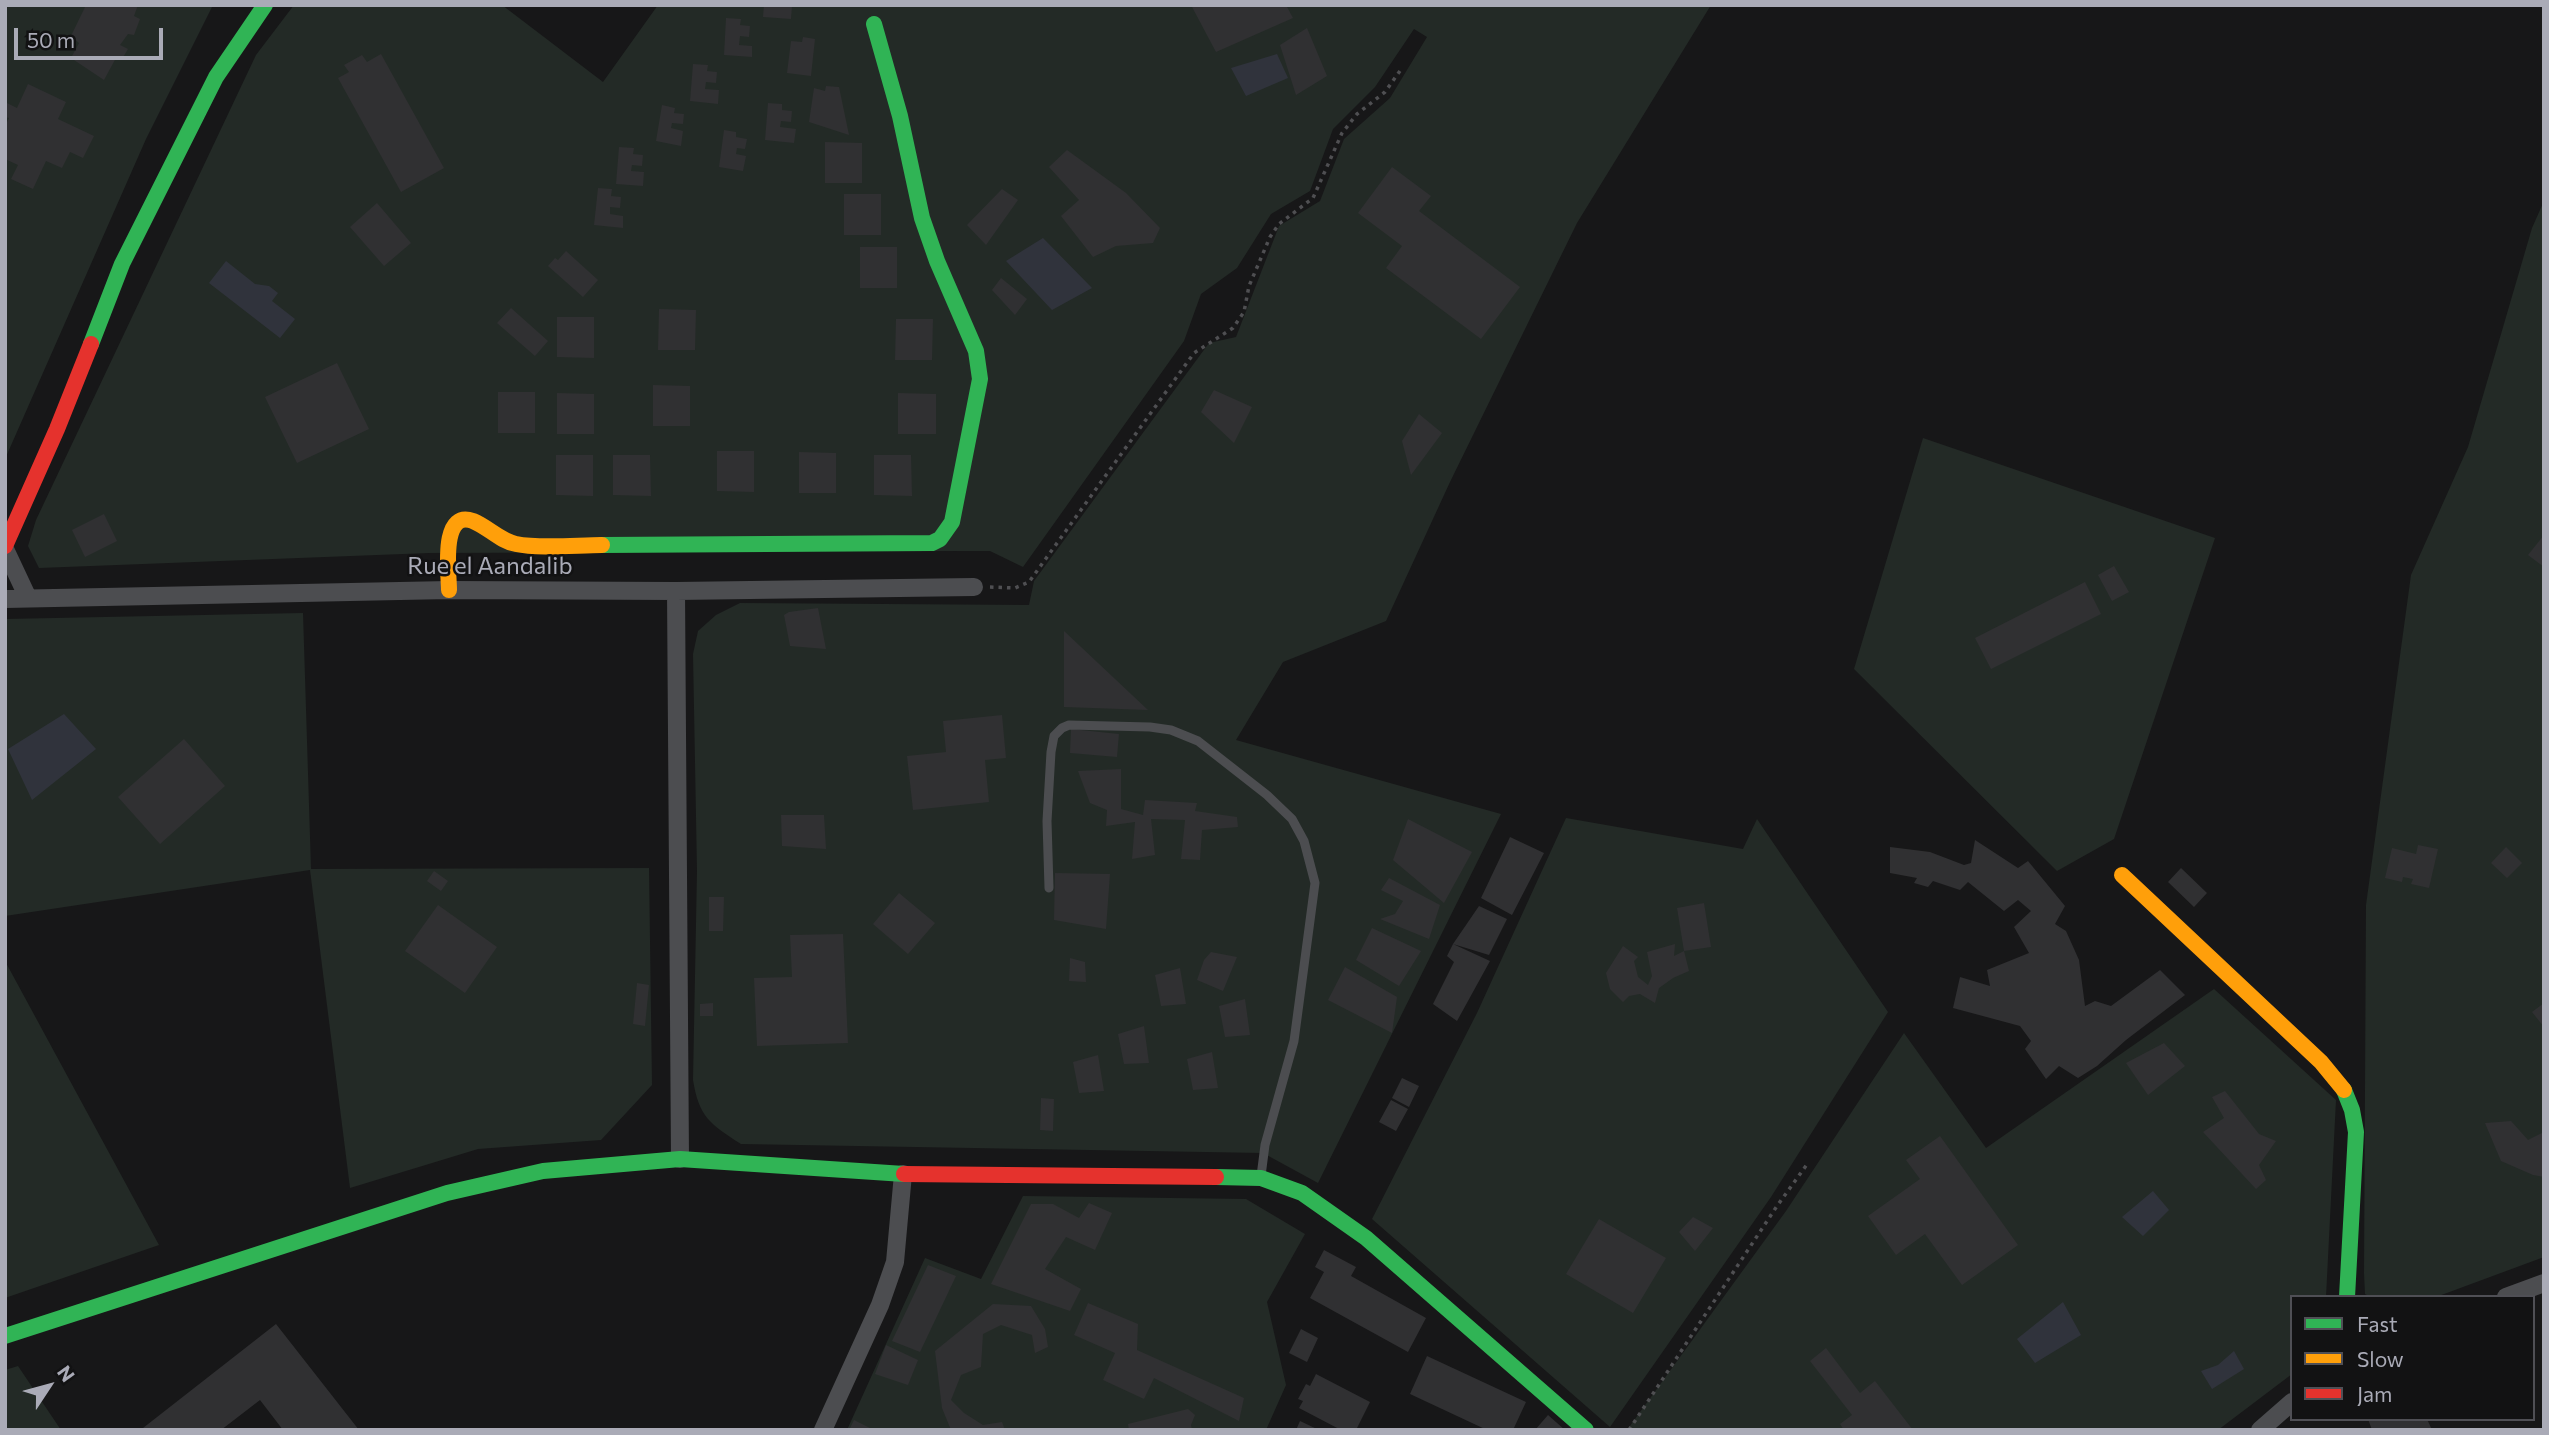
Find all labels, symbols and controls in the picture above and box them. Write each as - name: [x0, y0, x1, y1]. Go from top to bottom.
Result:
- scale bar: [18, 14, 166, 58]
- text: 50 m: [27, 27, 75, 52]
- street label: Rue el Aandalib: [407, 552, 573, 580]
- legend: [2290, 1295, 2535, 1421]
- text: Fast: [2357, 1311, 2398, 1336]
- text: Slow: [2357, 1346, 2404, 1371]
- north arrow: [14, 1351, 84, 1421]
- text: N: [53, 1361, 80, 1386]
- text: Jam: [2357, 1381, 2392, 1406]

